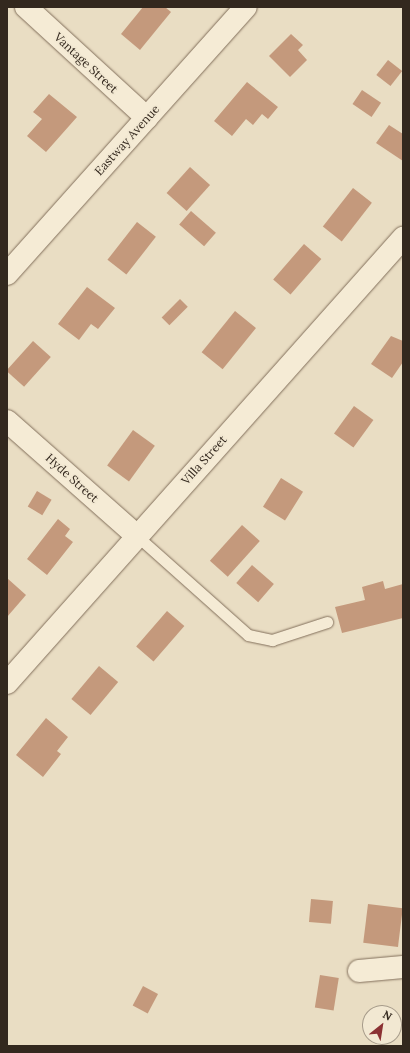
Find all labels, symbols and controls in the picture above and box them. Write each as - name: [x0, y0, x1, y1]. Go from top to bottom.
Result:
- street label: Vantage Street: [51, 30, 121, 96]
- street label: Eastway Avenue: [92, 102, 162, 178]
- street label: Villa Street: [178, 433, 230, 487]
- street label: Hyde Street: [43, 450, 101, 506]
- north arrow: [362, 1005, 402, 1045]
- text: N: [380, 1007, 395, 1024]

